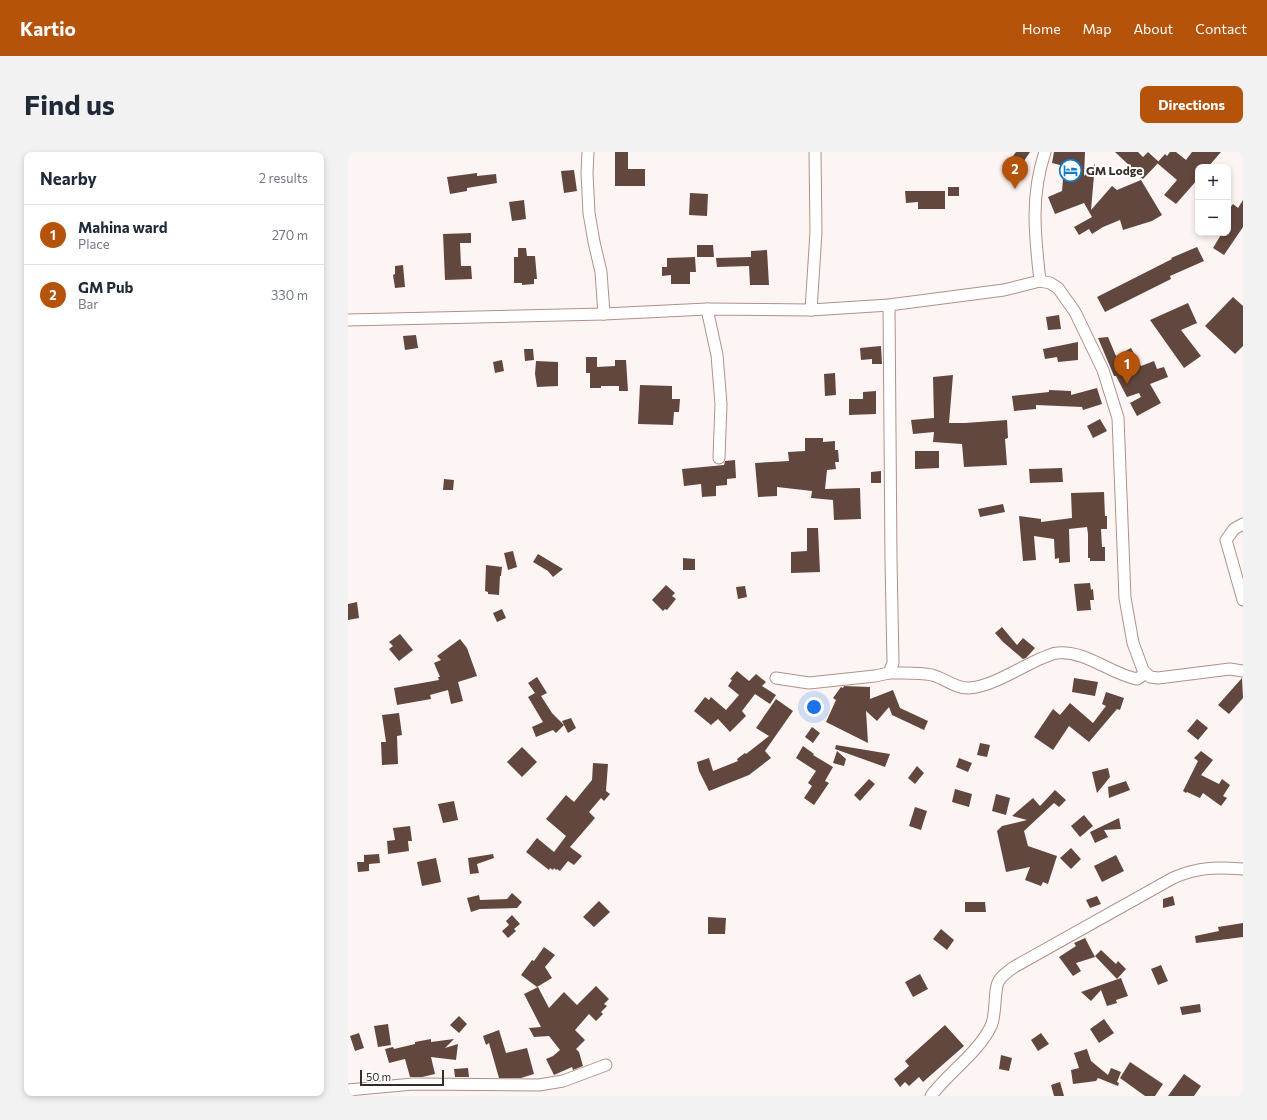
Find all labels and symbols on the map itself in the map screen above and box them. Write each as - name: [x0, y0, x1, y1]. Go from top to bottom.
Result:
- pin: 2: [1002, 156, 1028, 189]
- hotel icon: GM Lodge: [1058, 158, 1084, 184]
- place label: GM Lodge: [1086, 163, 1143, 177]
- pin: 1: [1114, 351, 1140, 384]
- your location: [804, 697, 824, 717]
- scale bar: [360, 1068, 444, 1087]

